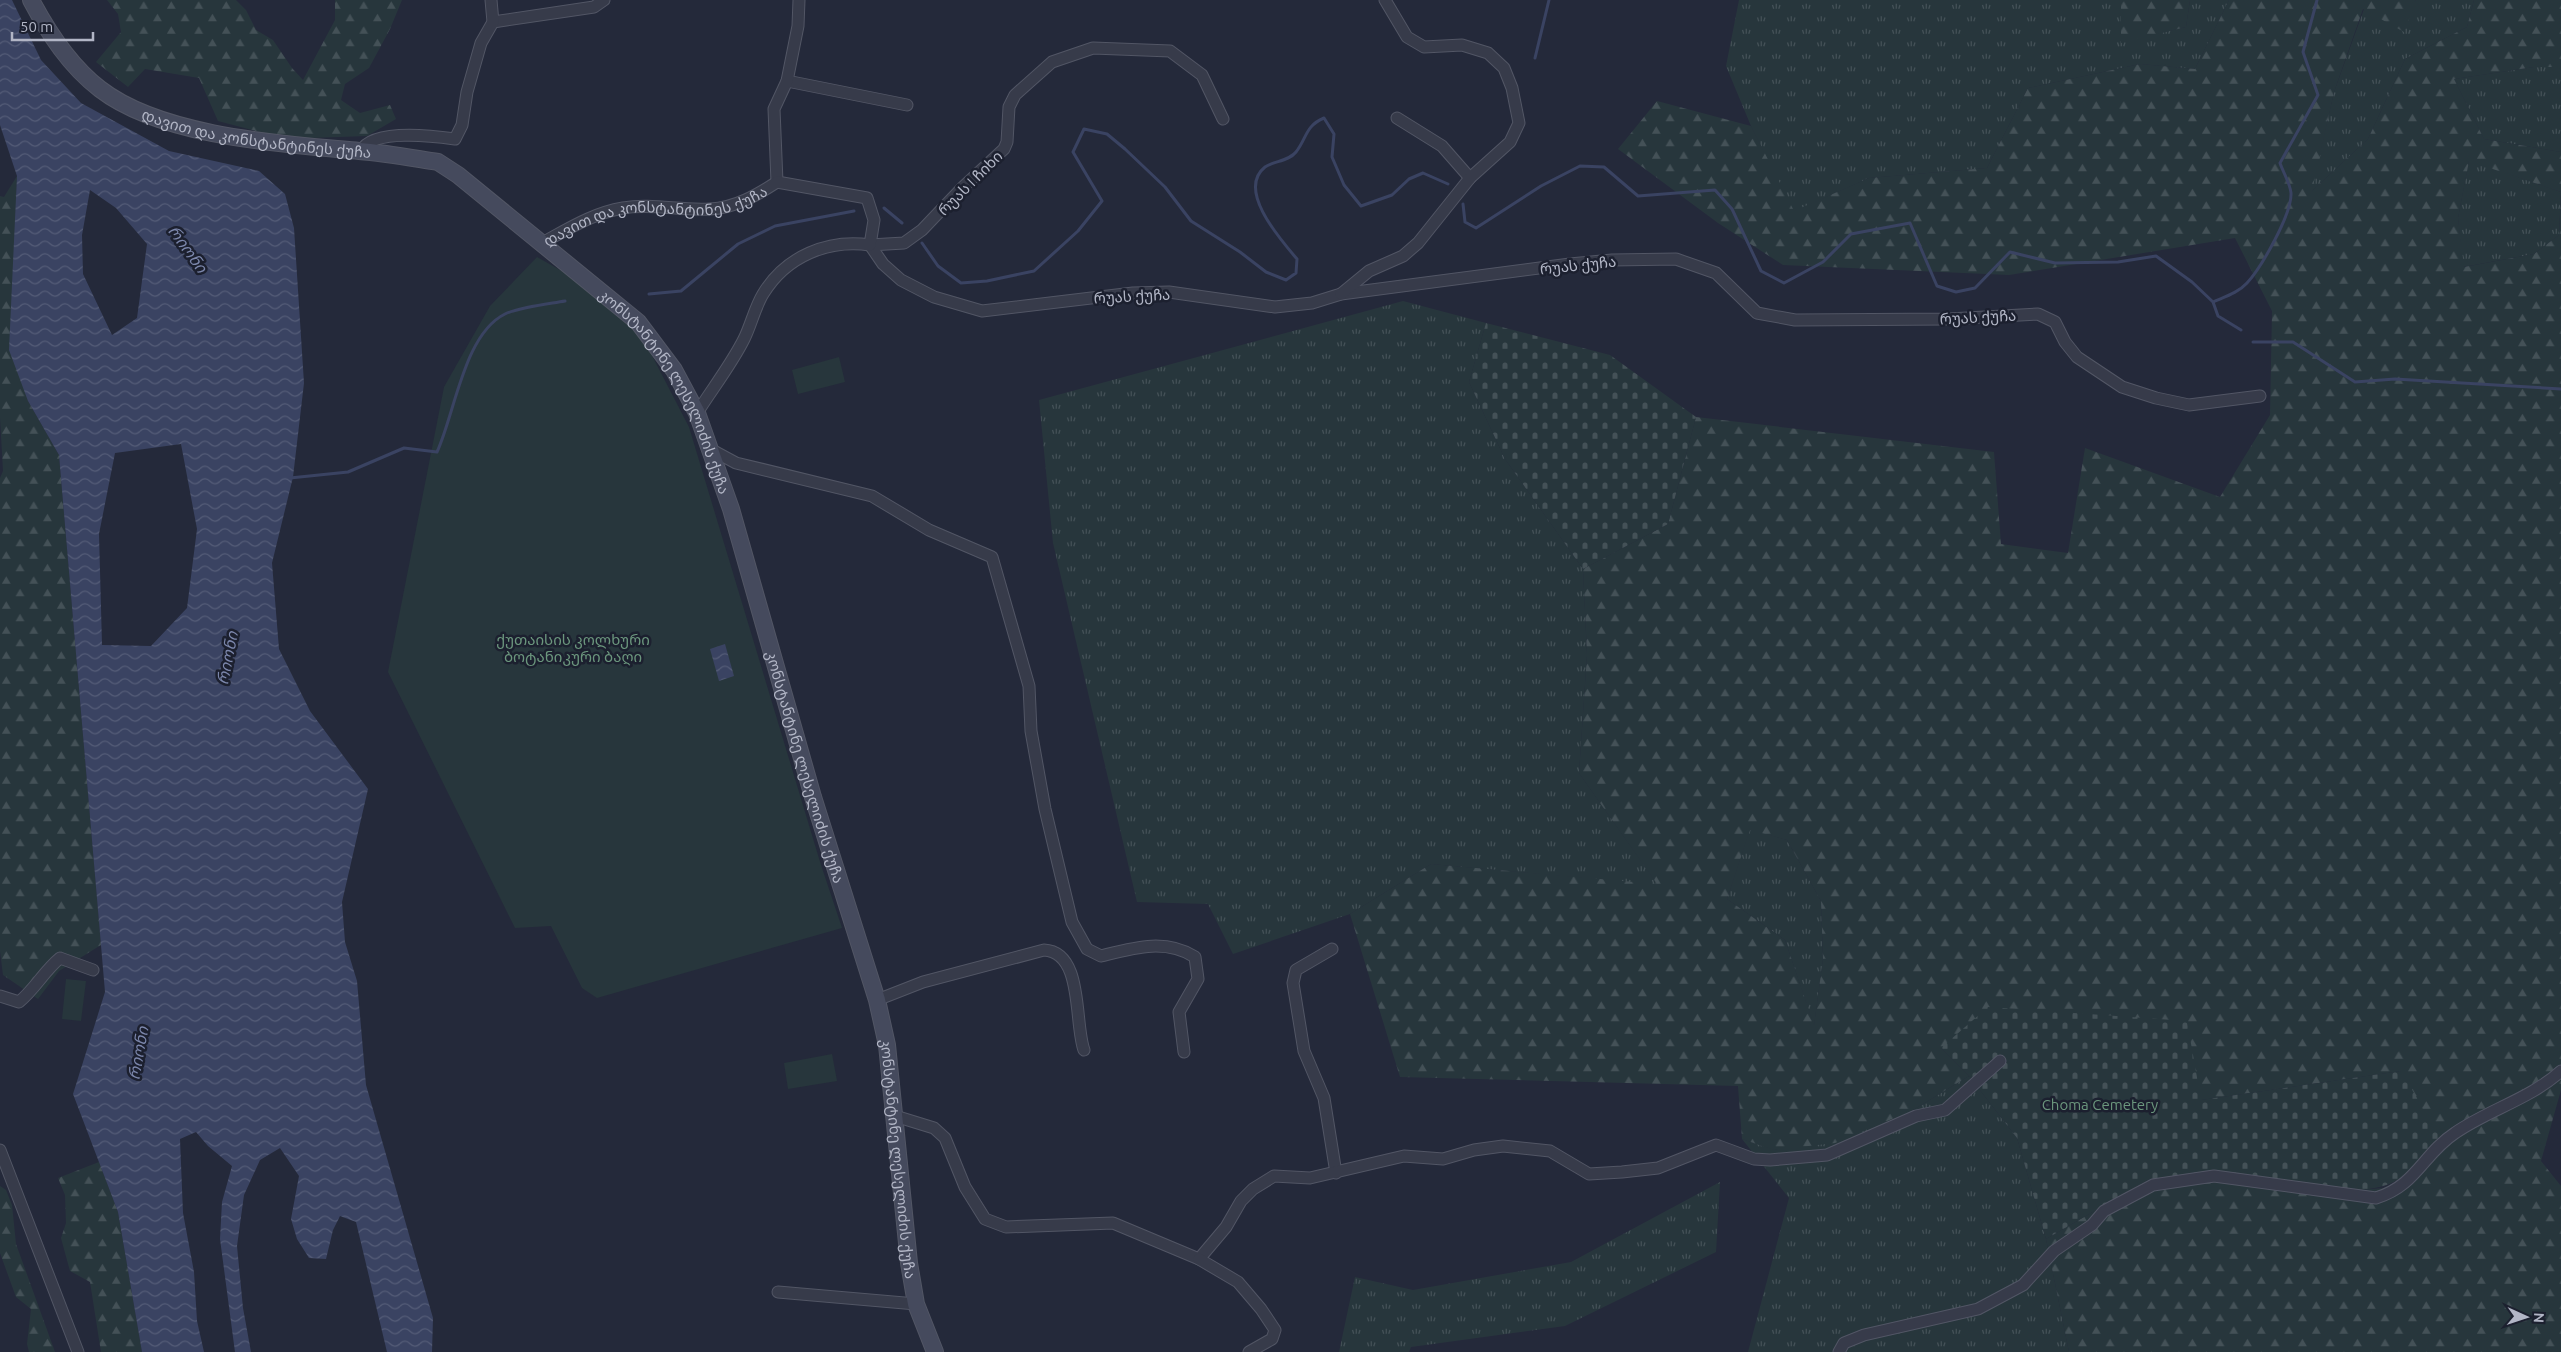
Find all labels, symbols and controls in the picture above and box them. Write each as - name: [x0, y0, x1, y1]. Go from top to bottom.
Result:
- scale bar: [12, 10, 94, 42]
- text: 50 m: [20, 18, 53, 35]
- street label: დავით და კონსტანტინეს ქუჩა: [139, 105, 372, 161]
- street label: რუას I ჩიხი: [934, 147, 1006, 219]
- street label: დავით და კონსტანტინეს ქუჩა: [540, 182, 770, 250]
- water label: რიონი: [165, 222, 212, 277]
- street label: რუას ქუჩა: [1539, 253, 1617, 278]
- street label: კონსტანტინე ლესელიძის ქუჩა: [595, 285, 733, 496]
- street label: რუას ქუჩა: [1093, 286, 1171, 307]
- street label: რუას ქუჩა: [1939, 307, 2017, 328]
- water label: რიონი: [213, 629, 241, 686]
- park label: ქუთაისის კოლხური ბოტანიკური ბაღი: [496, 631, 650, 666]
- street label: კონსტანტინე ლესელიძის ქუჩა: [762, 649, 848, 885]
- water label: რიონი: [124, 1024, 152, 1081]
- street label: კონსტანტინე ლესელიძის ქუჩა: [876, 1036, 920, 1280]
- park label: Choma Cemetery: [2042, 1096, 2158, 1113]
- north arrow: [2501, 1292, 2551, 1342]
- text: N: [2531, 1312, 2547, 1323]

